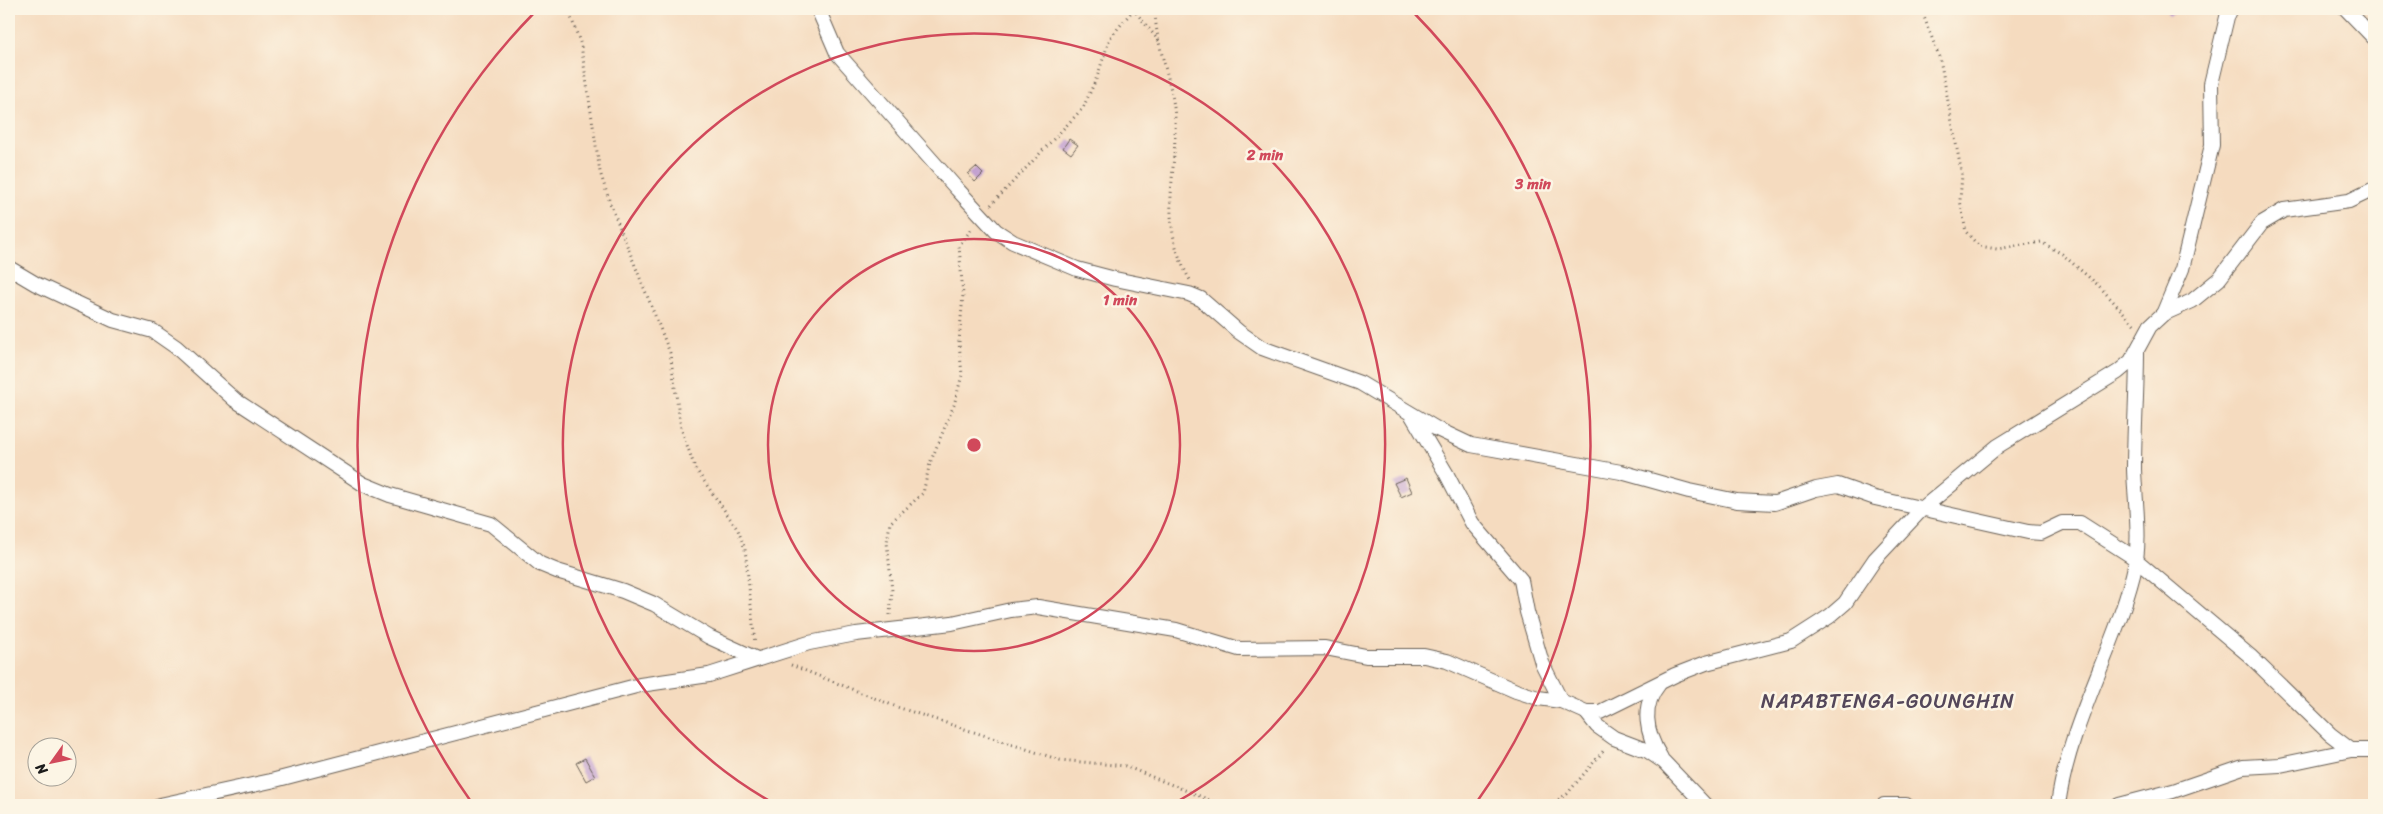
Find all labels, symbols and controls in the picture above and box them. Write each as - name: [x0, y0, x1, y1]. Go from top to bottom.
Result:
- text: 2 min: [1246, 142, 1284, 168]
- text: 3 min: [1514, 171, 1552, 197]
- text: 1 min: [1103, 287, 1138, 313]
- centre of rings: [965, 436, 983, 454]
- district label: NAPABTENGA-GOUNGHIN: [1761, 684, 2015, 719]
- north arrow: [28, 736, 78, 786]
- text: N: [28, 758, 55, 781]

